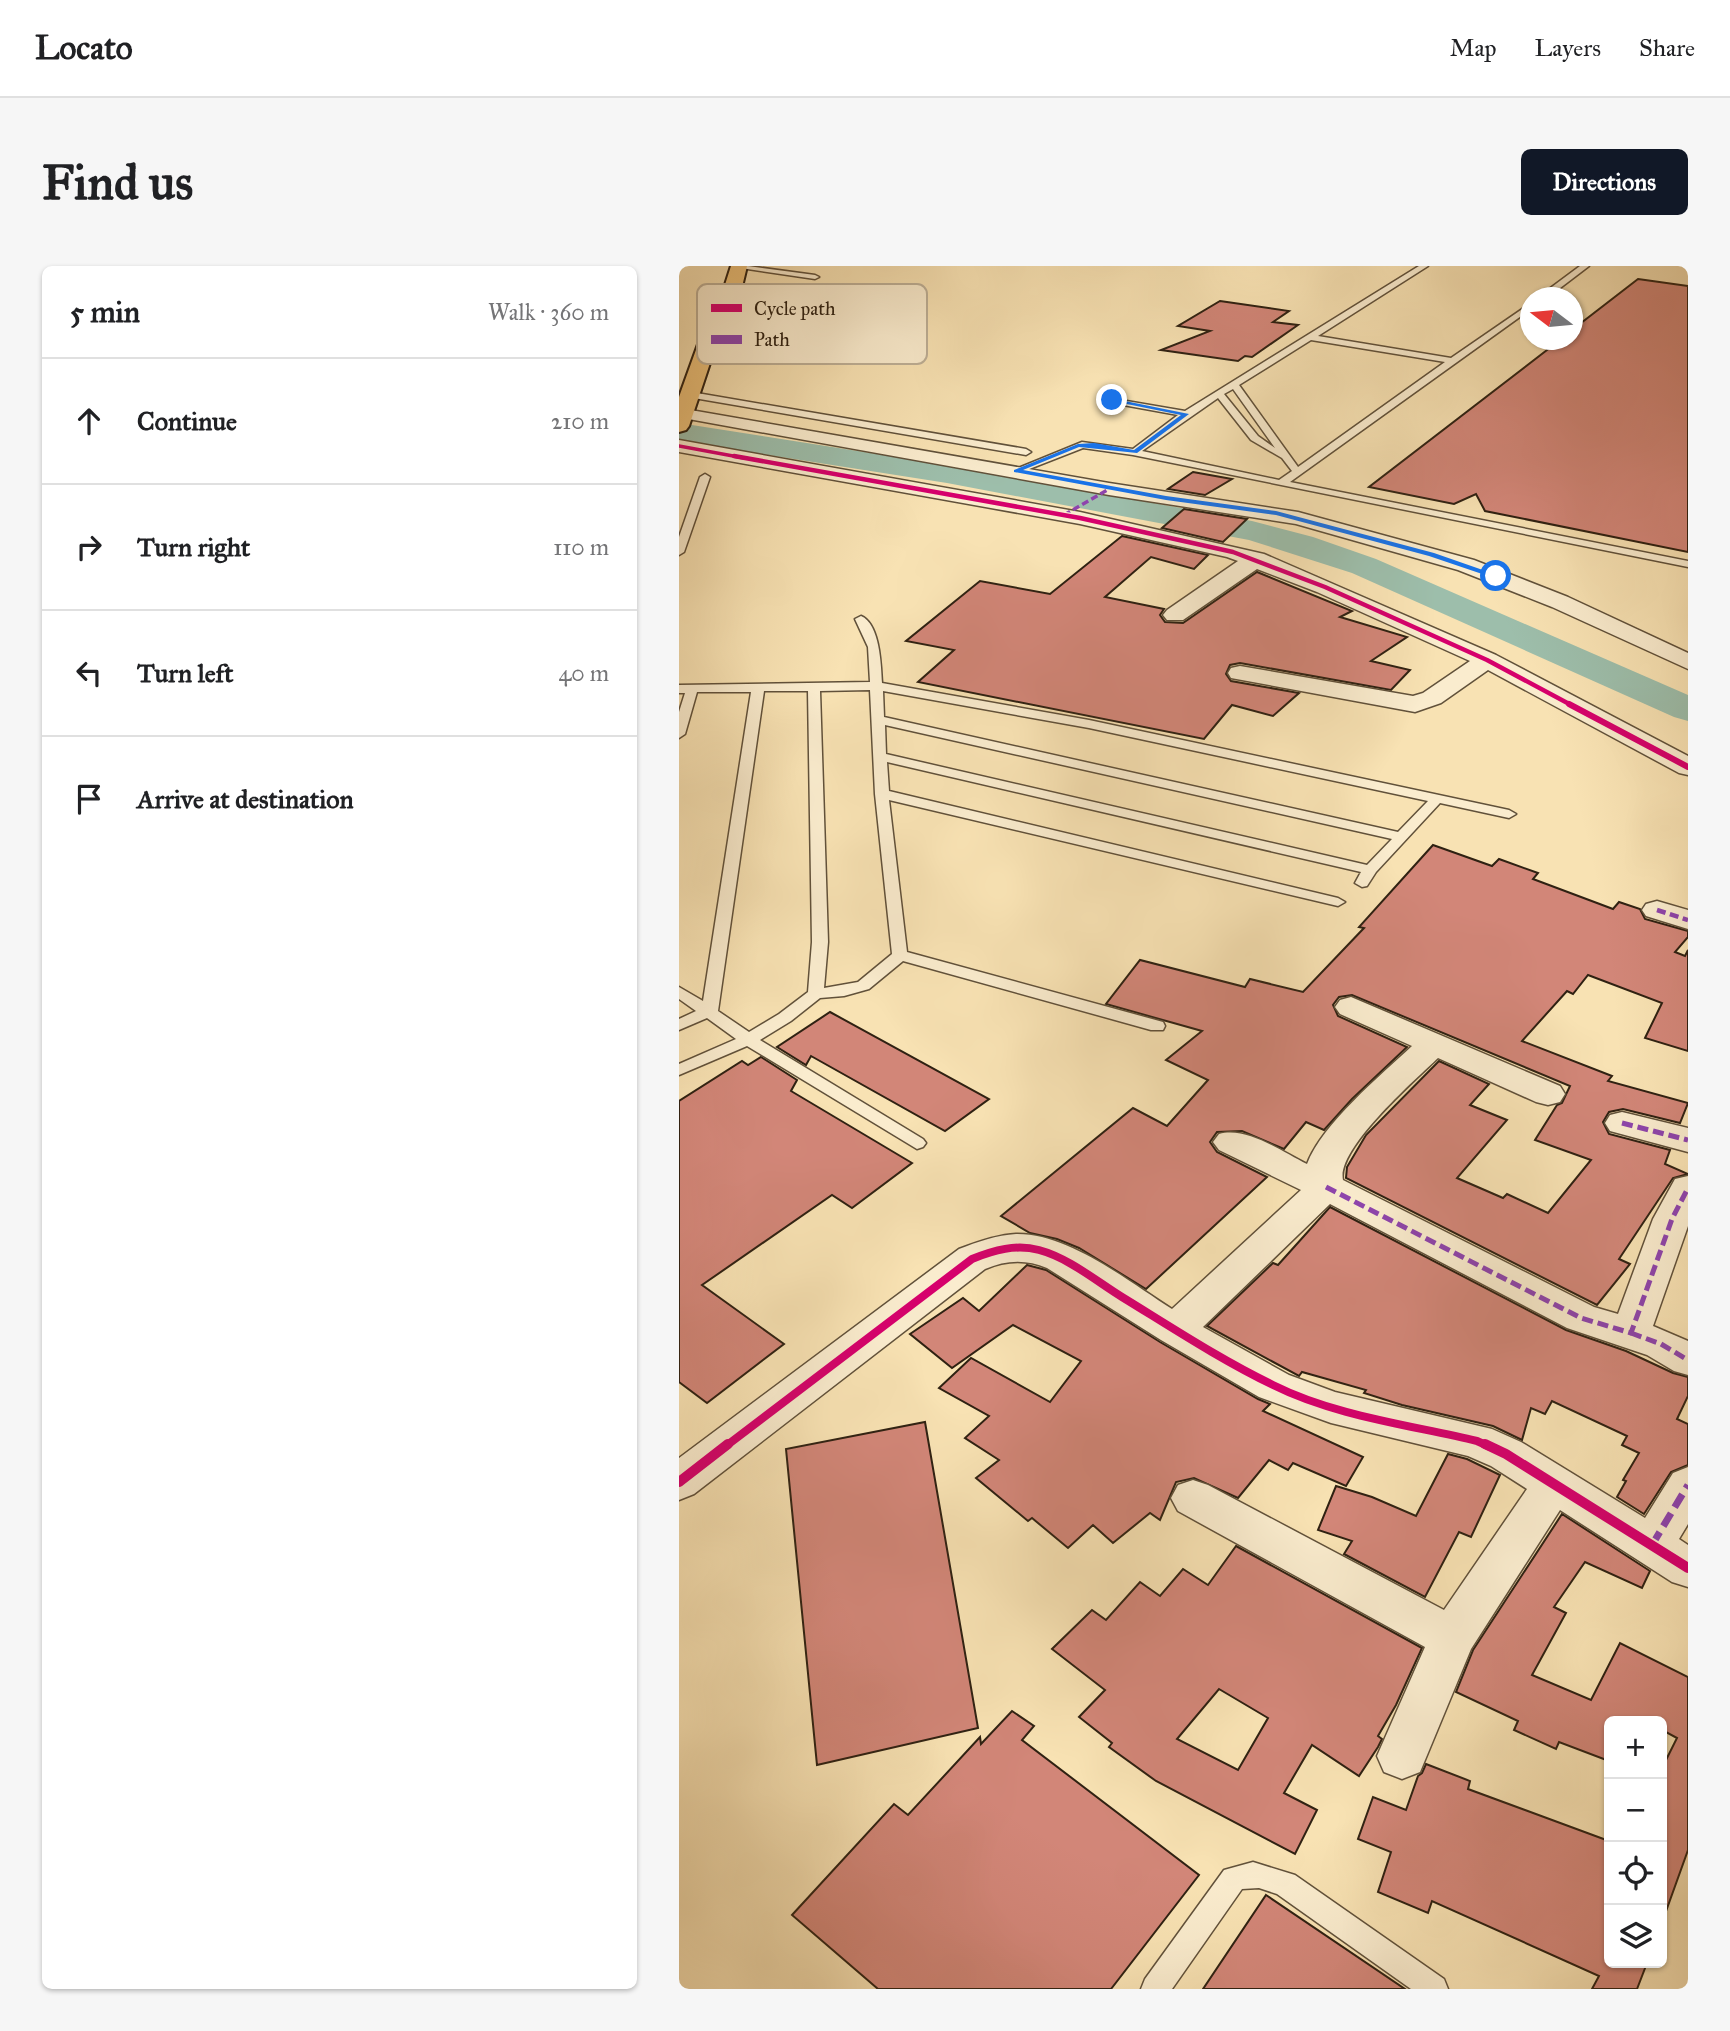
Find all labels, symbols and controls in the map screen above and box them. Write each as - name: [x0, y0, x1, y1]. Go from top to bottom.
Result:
- text: Locato: [35, 28, 133, 68]
- text: Map: [1450, 33, 1497, 63]
- text: Layers: [1535, 33, 1601, 63]
- text: Share: [1639, 33, 1695, 63]
- button: Directions: [1521, 149, 1688, 215]
- text: Find us: [42, 153, 193, 212]
- legend: [697, 284, 927, 364]
- north arrow: [1520, 287, 1583, 350]
- text: 5 min: [70, 294, 140, 330]
- text: Cycle path: [754, 297, 836, 320]
- text: Walk · 360 m: [488, 298, 609, 326]
- text: Path: [754, 328, 790, 351]
- route end: [1096, 384, 1127, 415]
- icon: ahead: [70, 402, 108, 440]
- text: Continue: [137, 405, 237, 437]
- text: 210 m: [551, 407, 609, 435]
- icon: right: [70, 528, 108, 566]
- text: Turn right: [137, 531, 250, 563]
- text: 110 m: [553, 533, 609, 561]
- route start: [1480, 560, 1511, 591]
- icon: left: [70, 654, 108, 692]
- text: Turn left: [137, 657, 233, 689]
- text: 40 m: [559, 659, 609, 687]
- icon: arrive: [70, 780, 108, 818]
- text: Arrive at destination: [137, 783, 354, 815]
- map controls: [1604, 1716, 1667, 1968]
- button: +: [1604, 1716, 1667, 1779]
- button: −: [1604, 1779, 1667, 1842]
- button: locate: [1604, 1842, 1667, 1905]
- button: layers: [1604, 1905, 1667, 1968]

